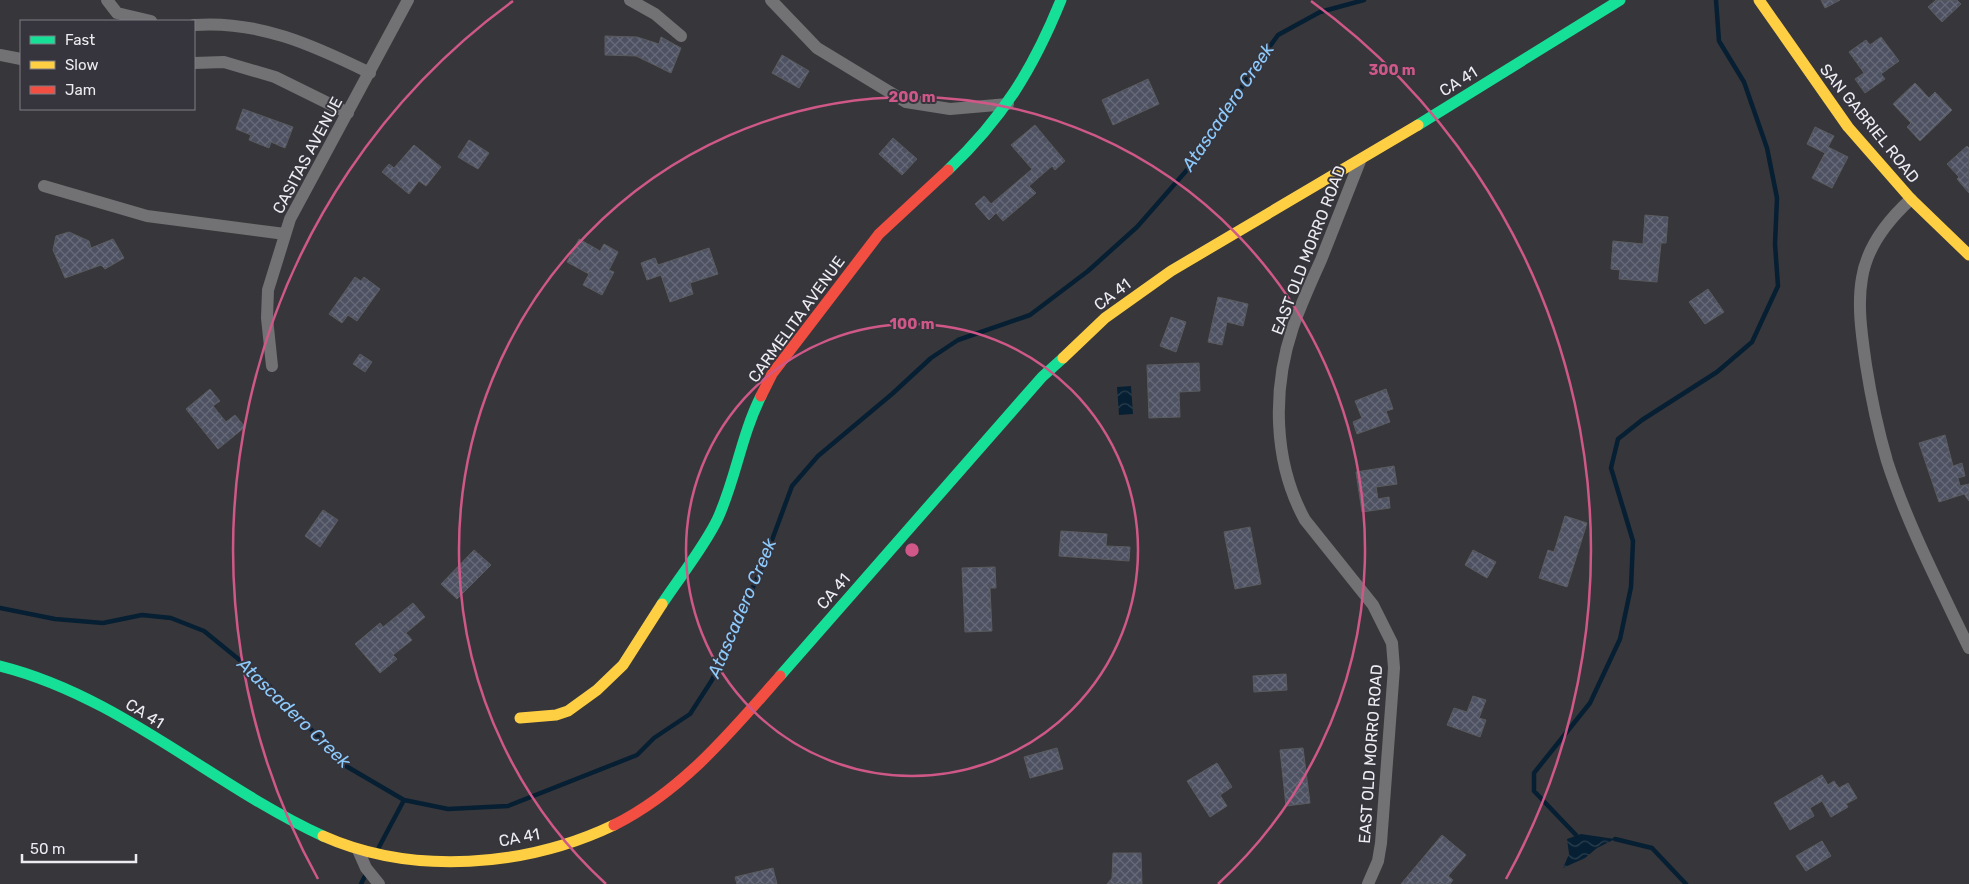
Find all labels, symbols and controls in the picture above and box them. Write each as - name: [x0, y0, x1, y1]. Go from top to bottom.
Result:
- legend: [20, 20, 195, 110]
- text: Fast: [65, 31, 95, 49]
- water label: Atascadero Creek: [1177, 38, 1279, 176]
- text: Slow: [65, 56, 98, 74]
- street label: SAN GABRIEL ROAD: [1816, 60, 1923, 187]
- text: 300 m: [1368, 61, 1416, 79]
- street label: CA 41: [1436, 62, 1481, 100]
- text: Jam: [65, 81, 96, 99]
- text: 200 m: [888, 88, 936, 106]
- street label: CASITAS AVENUE: [269, 94, 346, 217]
- street label: EAST OLD MORRO ROAD: [1267, 163, 1350, 337]
- street label: CARMELITA AVENUE: [744, 252, 849, 386]
- street label: CA 41: [1090, 274, 1134, 314]
- text: 100 m: [890, 315, 934, 333]
- water label: Atascadero Creek: [702, 534, 782, 682]
- centre of rings: [903, 541, 921, 559]
- street label: CA 41: [813, 570, 854, 613]
- water label: Atascadero Creek: [232, 653, 356, 773]
- street label: EAST OLD MORRO ROAD: [1355, 664, 1386, 844]
- street label: CA 41: [122, 694, 167, 732]
- street label: CA 41: [497, 824, 541, 851]
- scale bar: [22, 832, 136, 864]
- text: 50 m: [30, 840, 65, 858]

